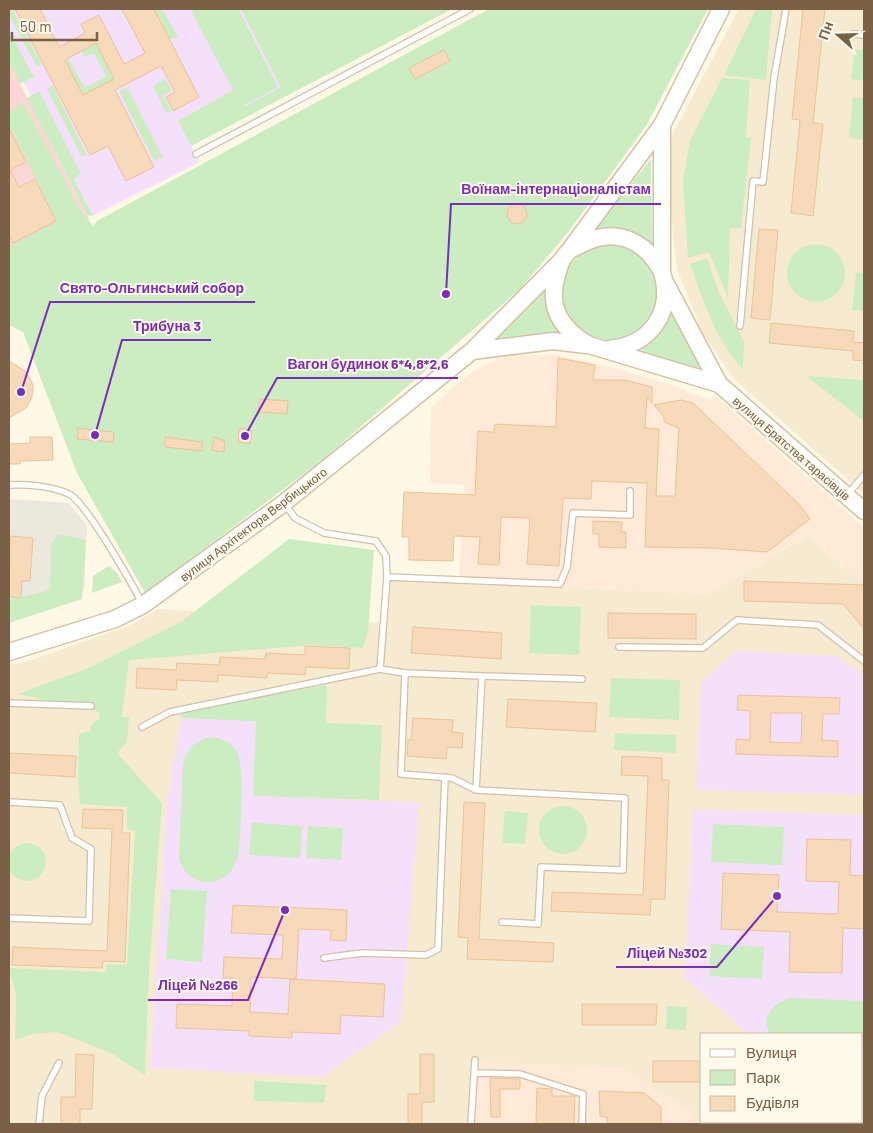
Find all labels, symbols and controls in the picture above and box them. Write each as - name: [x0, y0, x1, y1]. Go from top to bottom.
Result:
- scale bar: [12, 10, 98, 42]
- north arrow: [813, 10, 863, 60]
- text: 50 m: [20, 17, 52, 35]
- text: Пн: [814, 19, 836, 42]
- callout: Воїнам-інтернаціоналістам: [451, 175, 661, 204]
- text: Воїнам-інтернаціоналістам: [461, 180, 651, 197]
- callout: Свято-Ольгинський собор: [50, 273, 255, 302]
- text: Свято-Ольгинський собор: [60, 279, 244, 296]
- callout: Трибуна 3: [122, 311, 211, 340]
- text: Трибуна 3: [133, 317, 201, 334]
- callout: Вагон будинок 6*4,8*2,6: [277, 349, 458, 378]
- text: Вагон будинок 6*4,8*2,6: [287, 355, 449, 372]
- street label: вулиця Братства тарасівців: [730, 393, 853, 504]
- street label: вулиця Архітектора Вербицького: [177, 464, 330, 585]
- callout: Ліцей №302: [616, 938, 717, 967]
- text: Ліцей №302: [627, 944, 707, 961]
- callout: Ліцей №266: [148, 971, 248, 1000]
- text: Ліцей №266: [158, 976, 238, 993]
- legend: [700, 1033, 863, 1123]
- text: Вулиця: [746, 1043, 797, 1061]
- text: Парк: [746, 1068, 780, 1086]
- text: Будівля: [746, 1093, 799, 1111]

